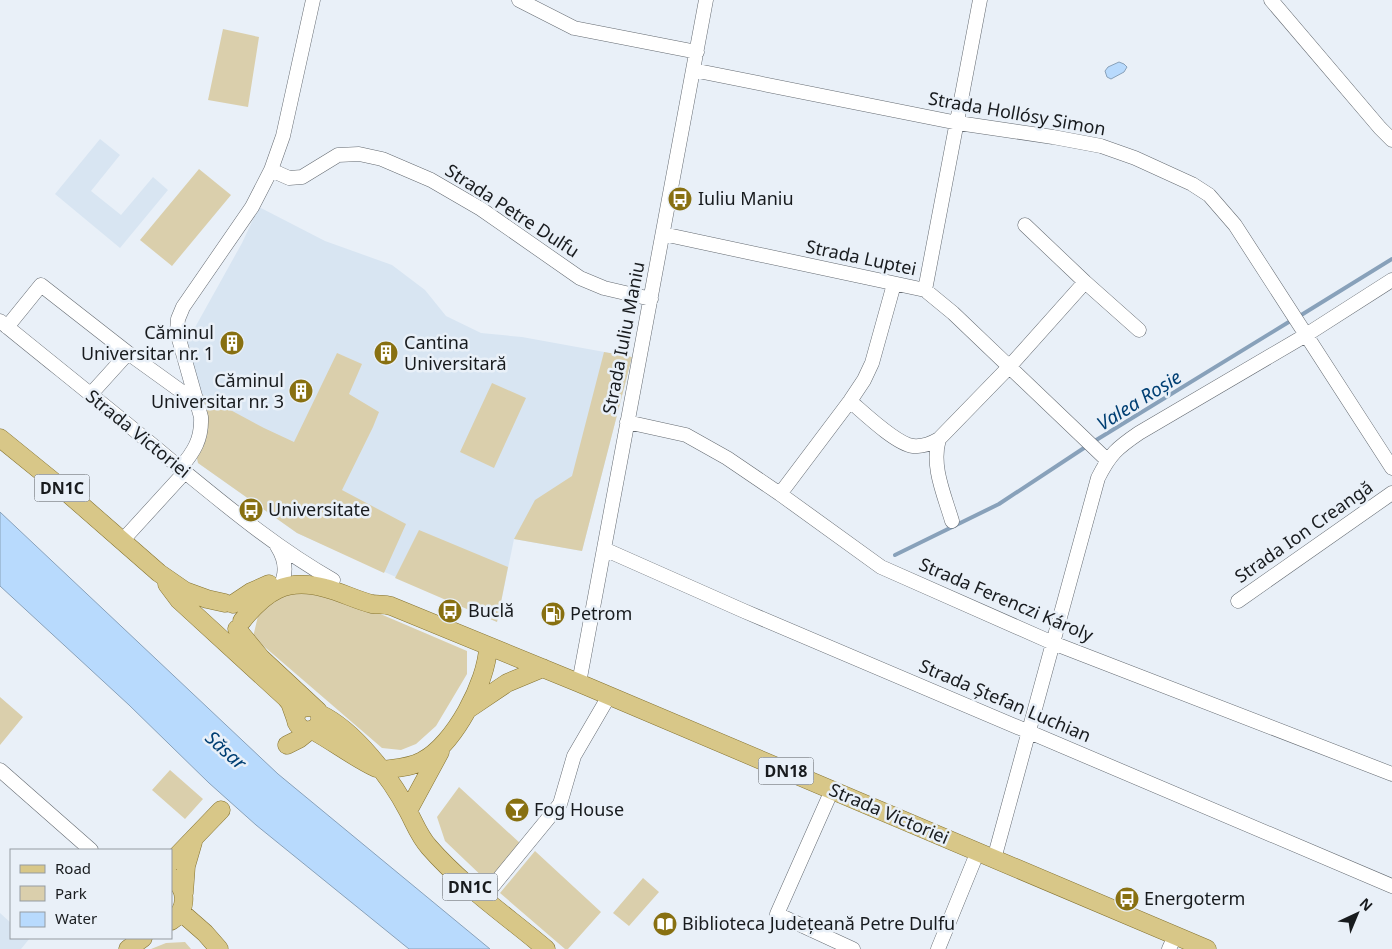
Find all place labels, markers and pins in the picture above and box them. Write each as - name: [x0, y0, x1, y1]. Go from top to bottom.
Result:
- bus stop icon: Iuliu Maniu: [667, 186, 693, 212]
- place label: Iuliu Maniu: [698, 186, 794, 210]
- place label: Căminul Universitar nr. 1: [81, 320, 214, 365]
- building icon: Căminul Universitar nr. 1: [219, 330, 245, 356]
- place label: Cantina Universitară: [404, 330, 507, 375]
- building icon: Cantina Universitară: [373, 340, 399, 366]
- place label: Căminul Universitar nr. 3: [151, 368, 284, 413]
- building icon: Căminul Universitar nr. 3: [288, 378, 314, 404]
- bus stop icon: Universitate: [238, 497, 264, 523]
- place label: Universitate: [268, 497, 370, 521]
- bus stop icon: Buclă: [437, 598, 463, 624]
- place label: Buclă: [468, 598, 514, 622]
- fuel station icon: Petrom: [540, 601, 566, 627]
- place label: Petrom: [570, 601, 632, 625]
- bar icon: Fog House: [504, 797, 530, 823]
- place label: Fog House: [534, 797, 624, 821]
- bus stop icon: Energoterm: [1114, 886, 1140, 912]
- place label: Energoterm: [1144, 886, 1245, 910]
- library icon: Biblioteca Județeană Petre Dulfu: [652, 911, 678, 937]
- place label: Biblioteca Județeană Petre Dulfu: [682, 911, 955, 935]

